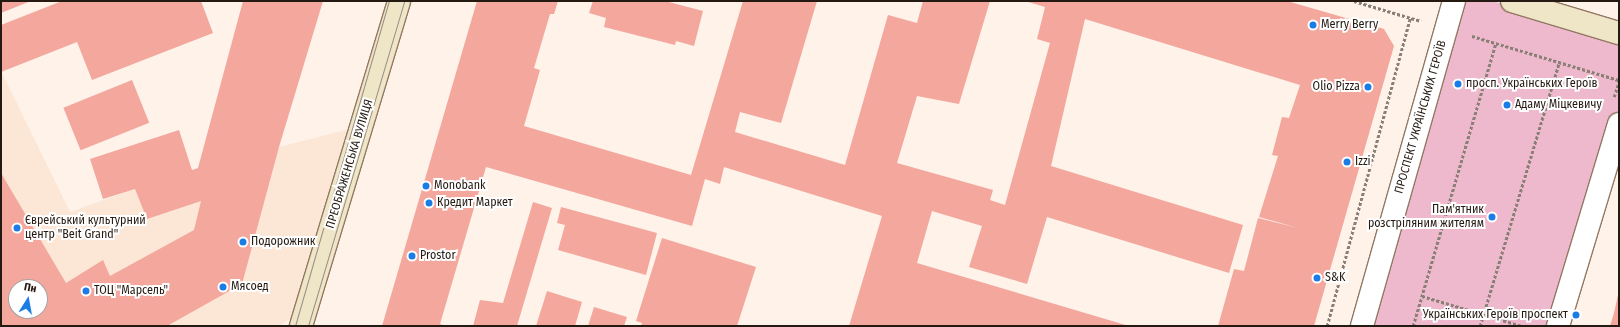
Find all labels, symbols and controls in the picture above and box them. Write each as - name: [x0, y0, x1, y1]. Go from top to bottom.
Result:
- place label: Merry Berry: [1321, 18, 1378, 32]
- marker: Merry Berry: [1308, 20, 1318, 30]
- street label: ПРОСПЕКТ УКРАЇНСЬКИХ ГЕРОЇВ: [1392, 39, 1450, 195]
- place label: просп. Українських Героїв: [1466, 77, 1597, 91]
- marker: просп. Українських Героїв: [1453, 79, 1463, 89]
- place label: Olio Pizza: [1313, 80, 1360, 94]
- marker: Olio Pizza: [1363, 82, 1373, 92]
- street label: ПРЕОБРАЖЕНСЬКА ВУЛИЦЯ: [323, 98, 377, 230]
- place label: Адаму Міцкевичу: [1515, 98, 1602, 112]
- marker: Адаму Міцкевичу: [1502, 100, 1512, 110]
- place label: Izzi: [1355, 155, 1371, 169]
- marker: Izzi: [1342, 157, 1352, 167]
- place label: Monobank: [434, 179, 486, 193]
- marker: Monobank: [421, 181, 431, 191]
- place label: Кредит Маркет: [437, 196, 513, 210]
- marker: Кредит Маркет: [424, 198, 434, 208]
- place label: Пам'ятник розстріляним жителям: [1368, 203, 1484, 231]
- marker: Пам'ятник розстріляним жителям: [1487, 212, 1497, 222]
- place label: Єврейський культурний центр "Beit Grand": [25, 214, 146, 242]
- marker: Єврейський культурний центр "Beit Grand": [12, 223, 22, 233]
- place label: Подорожник: [251, 235, 315, 249]
- marker: Подорожник: [238, 237, 248, 247]
- place label: Prostor: [420, 249, 456, 263]
- marker: Prostor: [407, 251, 417, 261]
- place label: S&K: [1325, 271, 1345, 285]
- marker: S&K: [1312, 273, 1322, 283]
- north arrow: [8, 279, 48, 319]
- text: Пн: [23, 280, 38, 295]
- place label: Мясоед: [231, 280, 269, 294]
- marker: Мясоед: [218, 282, 228, 292]
- place label: ТОЦ "Марсель": [94, 284, 168, 298]
- marker: ТОЦ "Марсель": [81, 286, 91, 296]
- place label: Українських Героїв проспект: [1423, 308, 1568, 322]
- marker: Українських Героїв проспект: [1571, 310, 1581, 320]

